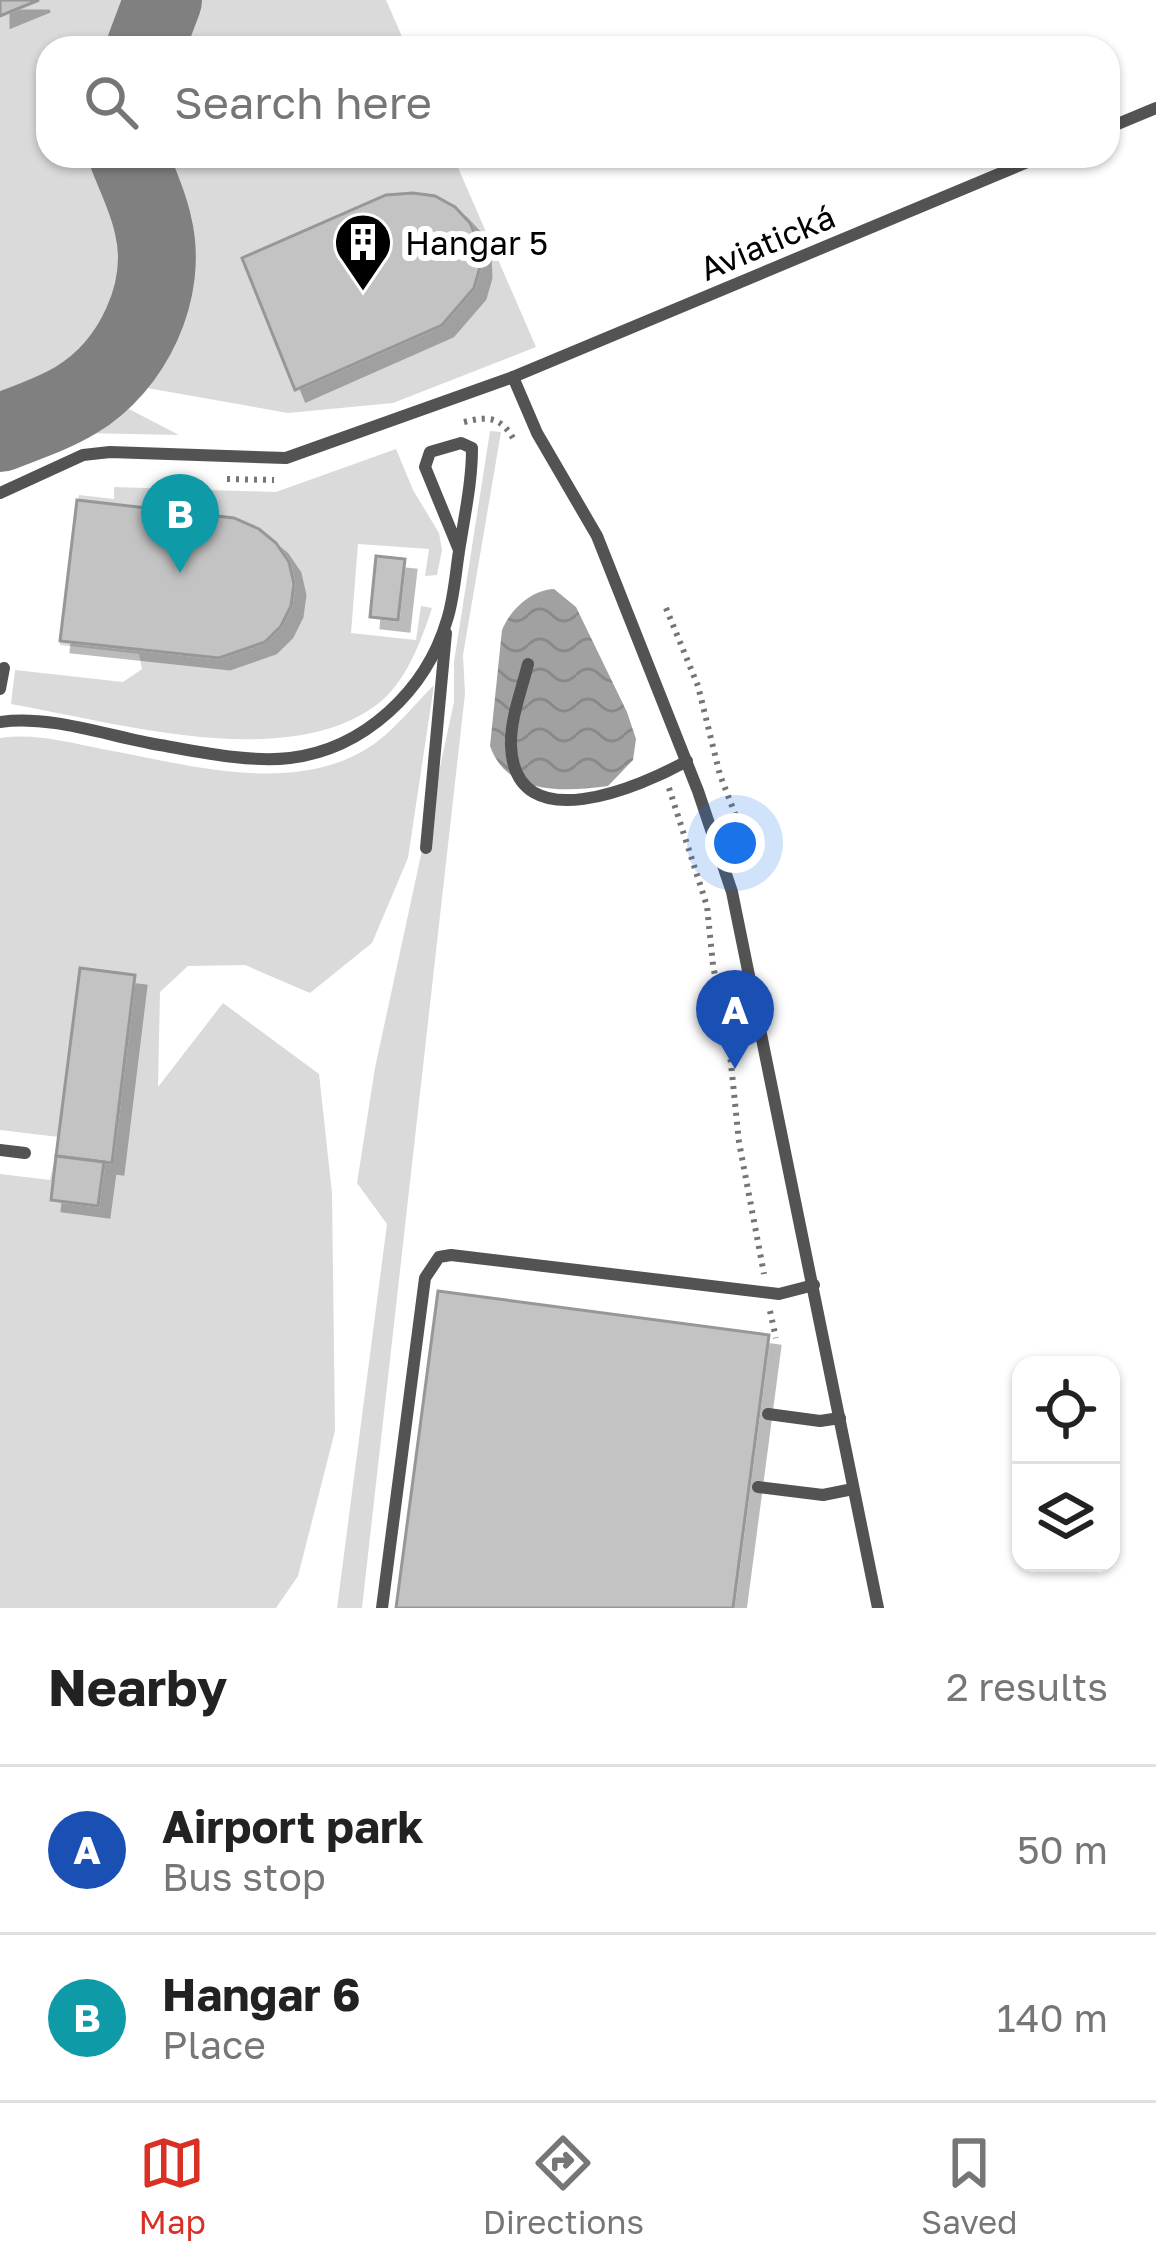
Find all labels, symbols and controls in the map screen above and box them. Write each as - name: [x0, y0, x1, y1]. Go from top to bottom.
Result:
- search box: [36, 36, 1120, 168]
- icon: search: [78, 69, 144, 135]
- text: Search here: [174, 75, 432, 129]
- street label: Aviatická: [694, 196, 840, 288]
- building icon: Hangar 5: [332, 211, 394, 293]
- place label: Hangar 5: [405, 223, 548, 262]
- pin: B: [141, 474, 219, 573]
- your location: [705, 813, 765, 873]
- pin: A: [696, 970, 774, 1069]
- map controls: [1012, 1356, 1120, 1572]
- button: locate: [1012, 1356, 1120, 1464]
- button: layers: [1012, 1464, 1120, 1572]
- text: Nearby: [48, 1656, 227, 1717]
- text: 2 results: [946, 1663, 1108, 1710]
- text: Airport park: [162, 1799, 424, 1853]
- text: A: [73, 1826, 101, 1873]
- text: 50 m: [1017, 1826, 1108, 1873]
- text: Bus stop: [162, 1853, 326, 1900]
- text: Hangar 6: [162, 1967, 361, 2021]
- text: B: [73, 1994, 101, 2041]
- text: 140 m: [997, 1994, 1108, 2041]
- text: Place: [162, 2021, 266, 2068]
- tab: Map: [139, 2130, 206, 2241]
- tab: Directions: [483, 2130, 644, 2241]
- tab: Saved: [921, 2130, 1017, 2241]

